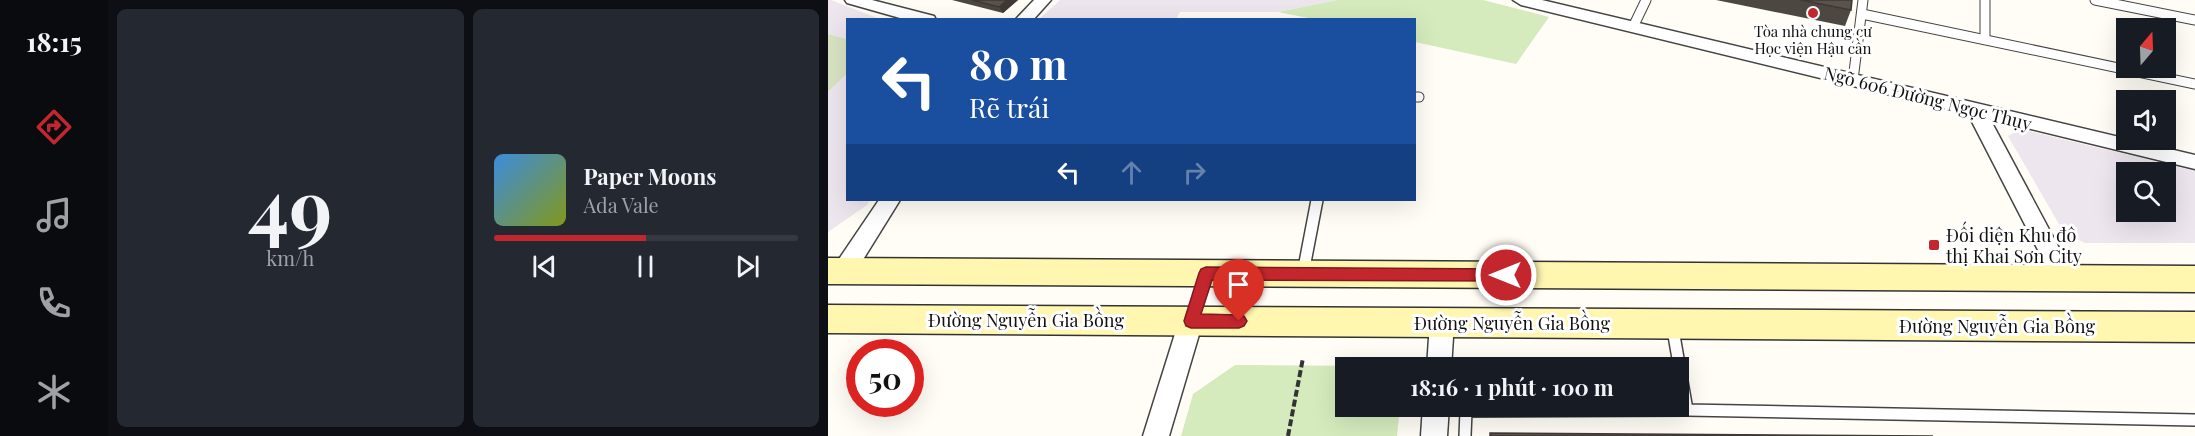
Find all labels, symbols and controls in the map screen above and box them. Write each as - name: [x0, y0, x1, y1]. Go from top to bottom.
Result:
- marker: Tòa nhà chung cư Học viện Hậu cần: [1806, 6, 1820, 20]
- north arrow: [2116, 18, 2176, 78]
- map controls: [2116, 18, 2176, 222]
- place label: Tòa nhà chung cư Học viện Hậu cần: [1754, 21, 1872, 58]
- text: 18:15: [26, 23, 82, 59]
- text: 80 m: [969, 35, 1067, 91]
- icon: left: [870, 42, 948, 120]
- street label: Ngõ 606 Đường Ngọc Thụy: [1822, 61, 2034, 135]
- text: Rẽ trái: [969, 89, 1049, 125]
- button: sound: [2116, 90, 2176, 150]
- icon: directions: [33, 106, 75, 148]
- text: 49: [248, 153, 332, 257]
- icon: left: [1052, 156, 1085, 189]
- icon: ahead: [1115, 156, 1148, 189]
- icon: right: [1178, 156, 1211, 189]
- text: Paper Moons: [584, 161, 716, 191]
- button: search: [2116, 162, 2176, 222]
- text: Ada Vale: [584, 191, 659, 218]
- icon: music: [33, 194, 75, 236]
- place label: Đối diện Khu đô thị Khai Sơn City: [1946, 221, 2082, 268]
- marker: Đối diện Khu đô thị Khai Sơn City: [1927, 238, 1941, 252]
- position arrow: [1474, 243, 1538, 307]
- text: km/h: [266, 244, 314, 271]
- icon: previous: [528, 250, 561, 283]
- icon: pause: [629, 250, 662, 283]
- icon: next: [731, 250, 764, 283]
- pin: [1213, 259, 1264, 321]
- icon: arrive: [1222, 268, 1255, 301]
- icon: phone: [33, 282, 75, 324]
- street label: Đường Nguyễn Gia Bồng: [928, 306, 1124, 332]
- street label: Đường Nguyễn Gia Bồng: [1414, 309, 1610, 335]
- street label: Đường Nguyễn Gia Bồng: [1899, 312, 2095, 338]
- speed limit sign: 50: [846, 339, 924, 417]
- icon: climate: [33, 371, 75, 413]
- text: 18:16 · 1 phút · 100 m: [1410, 372, 1614, 402]

